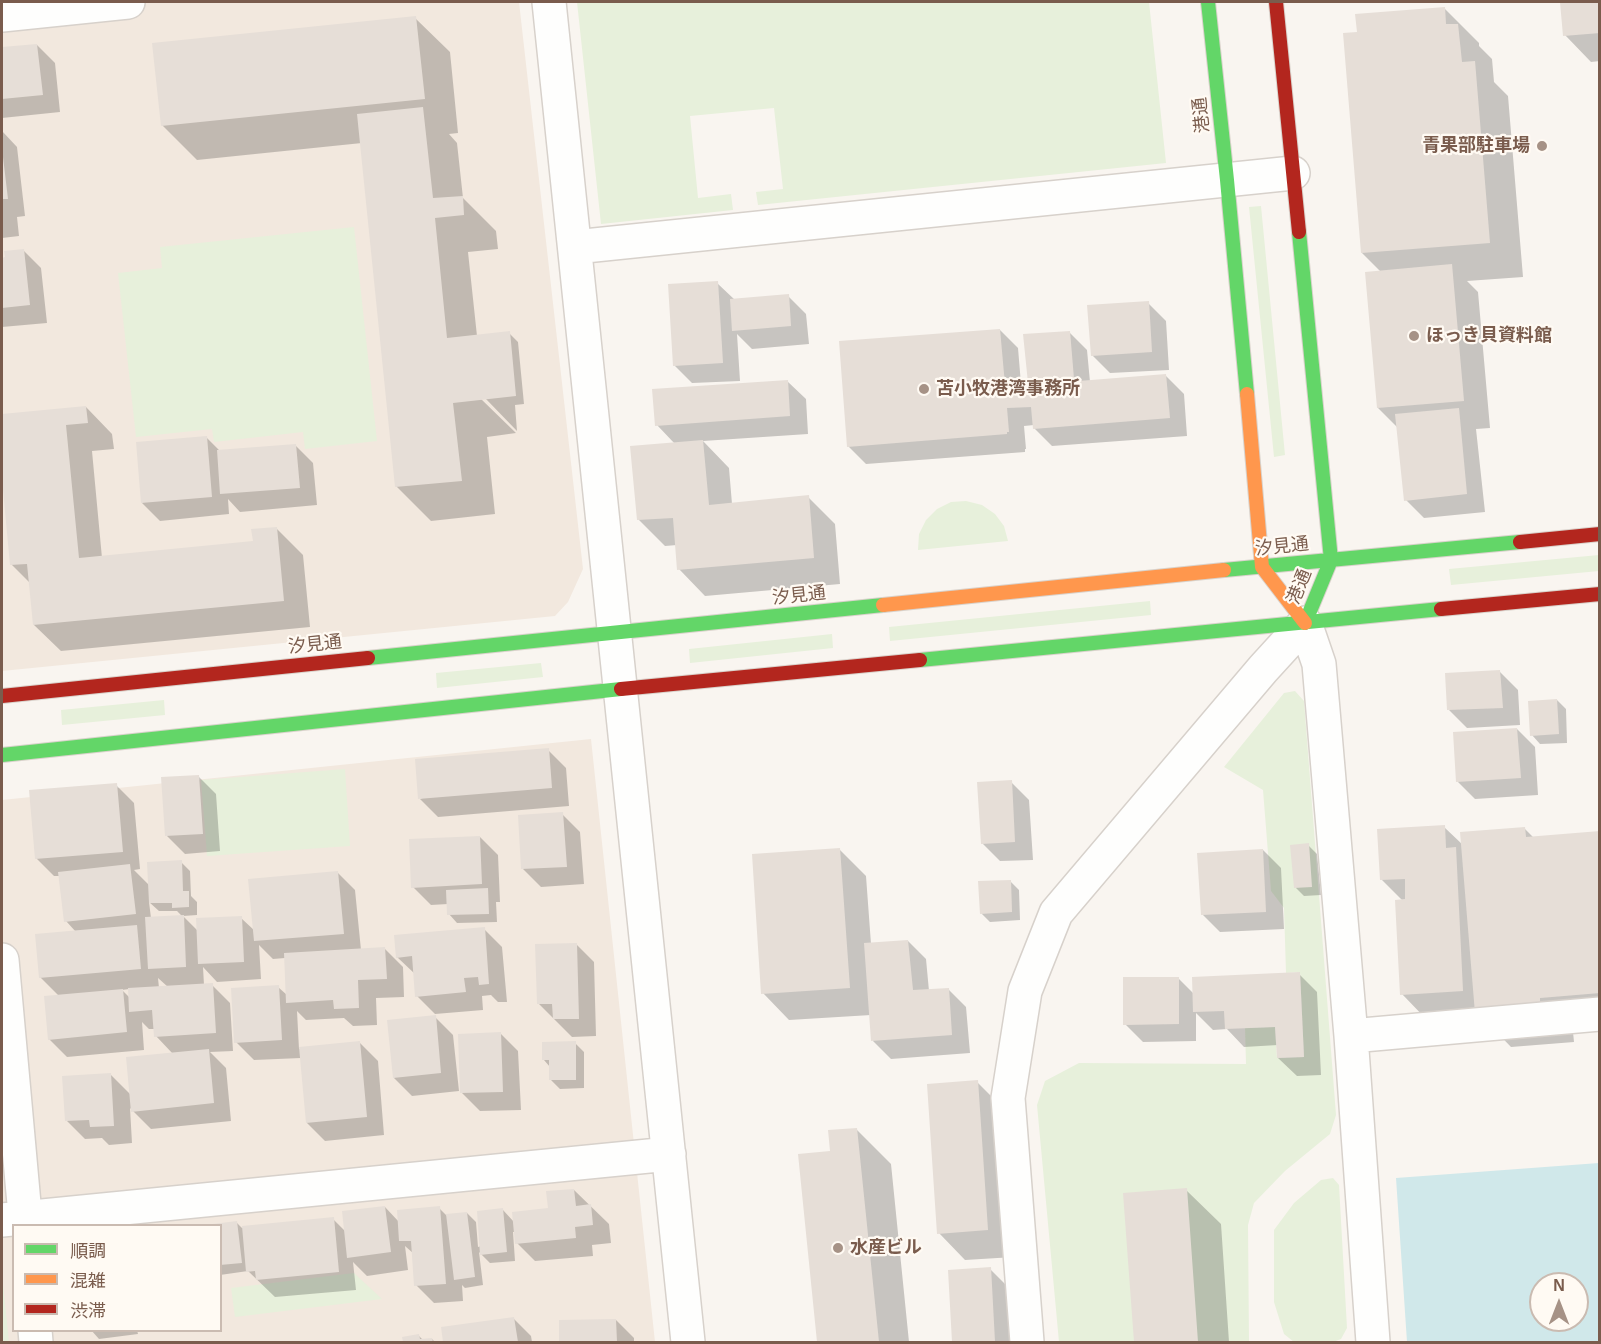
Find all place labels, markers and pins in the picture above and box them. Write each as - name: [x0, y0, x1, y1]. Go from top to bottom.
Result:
- place label: 青果部駐車場: [1422, 135, 1530, 157]
- marker: 青果部駐車場: [1535, 139, 1549, 153]
- place label: ほっき貝資料館: [1426, 325, 1552, 347]
- marker: ほっき貝資料館: [1407, 329, 1421, 343]
- place label: 苫小牧港湾事務所: [936, 378, 1080, 400]
- marker: 苫小牧港湾事務所: [917, 382, 931, 396]
- place label: 水産ビル: [850, 1237, 922, 1259]
- marker: 水産ビル: [831, 1241, 845, 1255]

